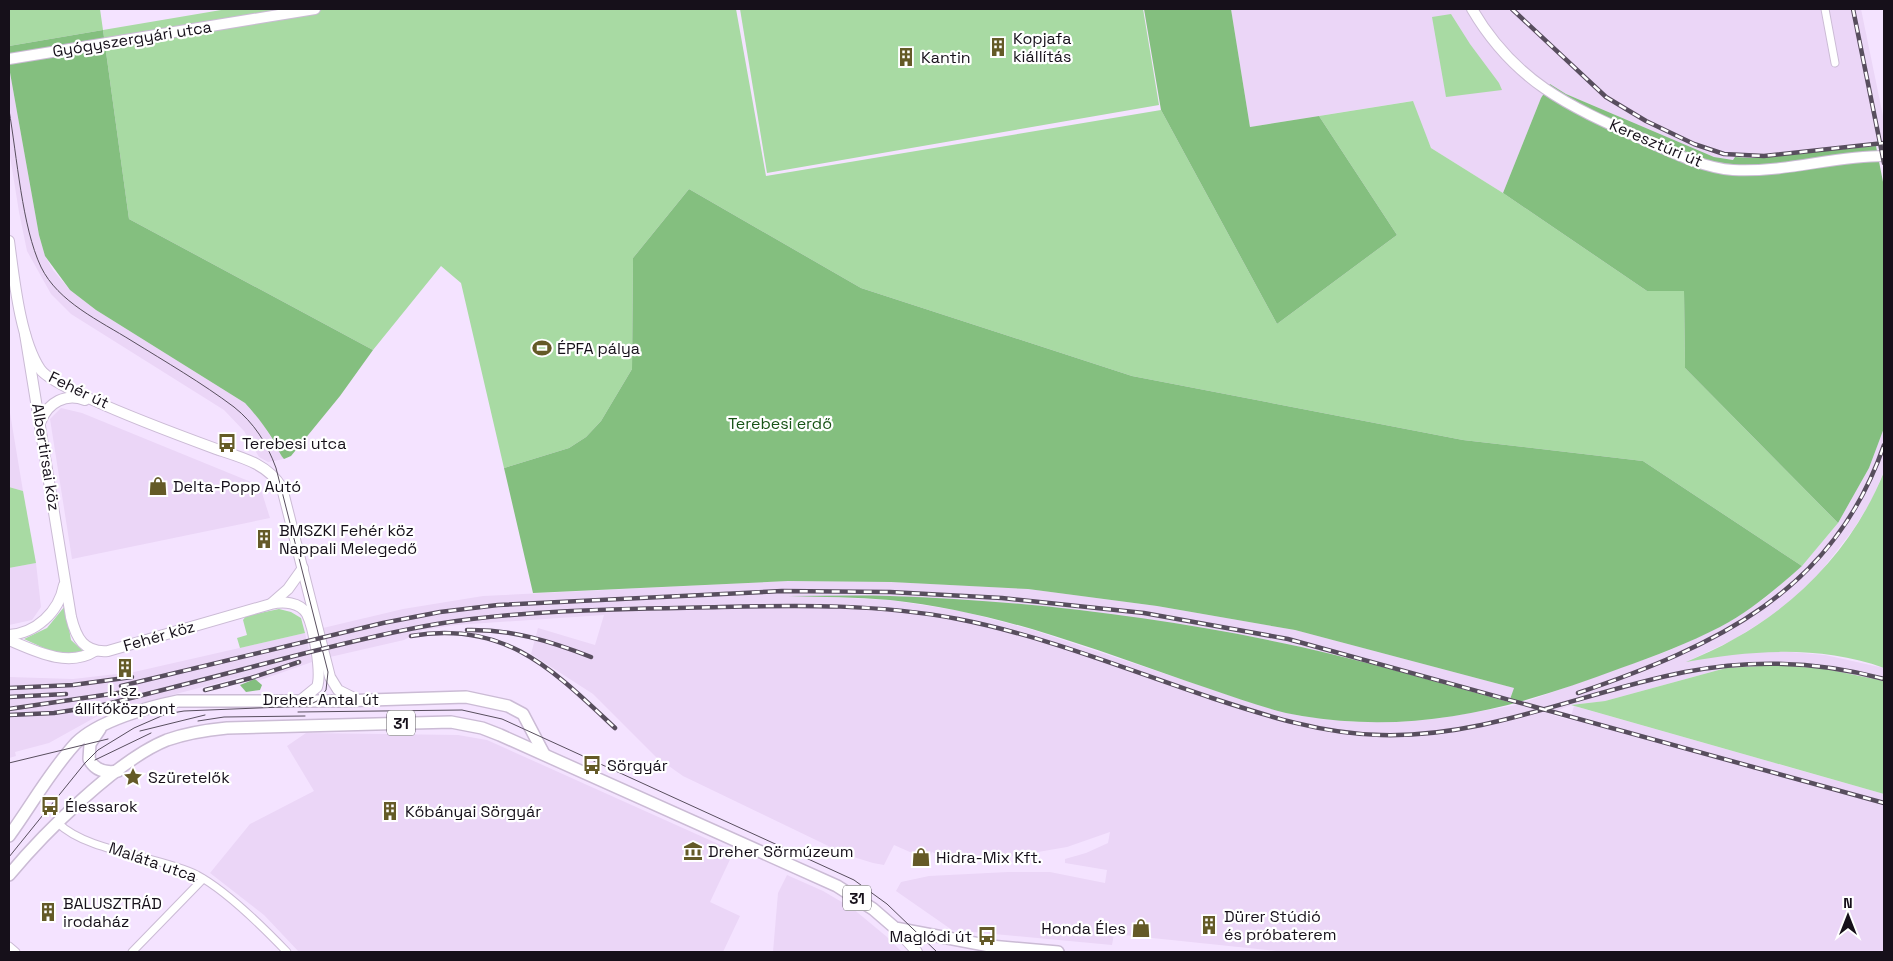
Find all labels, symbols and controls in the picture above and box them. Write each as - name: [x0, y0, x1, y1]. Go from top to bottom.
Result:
- street label: Gyógyszergyári utca: [51, 16, 213, 62]
- place label: Kopjafa kiállítás: [1013, 28, 1071, 67]
- building icon: Kopjafa kiállítás: [987, 36, 1009, 58]
- building icon: Kantin: [895, 46, 917, 68]
- place label: Kantin: [921, 47, 971, 68]
- street label: Keresztúri út: [1606, 114, 1706, 172]
- sports icon: ÉPFA pálya: [531, 337, 553, 359]
- place label: ÉPFA pálya: [557, 338, 640, 359]
- street label: Fehér út: [45, 366, 113, 414]
- street label: Albertirsai köz: [27, 402, 65, 512]
- park label: Terebesi erdő: [728, 413, 832, 434]
- bus stop icon: Terebesi utca: [216, 432, 238, 454]
- place label: Terebesi utca: [242, 433, 346, 454]
- shop icon: Delta-Popp Autó: [147, 475, 169, 497]
- place label: Delta-Popp Autó: [173, 476, 301, 497]
- place label: BMSZKI Fehér köz Nappali Melegedő: [279, 520, 417, 559]
- building icon: BMSZKI Fehér köz Nappali Melegedő: [253, 528, 275, 550]
- street label: Fehér köz: [121, 616, 197, 656]
- building icon: I. sz. állítóközpont: [114, 657, 136, 679]
- place label: I. sz. állítóközpont: [74, 680, 176, 719]
- street label: Dreher Antal út: [263, 689, 379, 710]
- road number: 31: [387, 710, 415, 736]
- bus stop icon: Sörgyár: [581, 754, 603, 776]
- place label: Sörgyár: [607, 755, 668, 776]
- place icon: Szüretelők: [122, 766, 144, 788]
- place label: Szüretelők: [148, 767, 230, 788]
- bus stop icon: Élessarok: [39, 795, 61, 817]
- place label: Élessarok: [65, 796, 138, 817]
- building icon: Kőbányai Sörgyár: [379, 800, 401, 822]
- place label: Kőbányai Sörgyár: [405, 801, 541, 822]
- street label: Maláta utca: [106, 837, 200, 887]
- museum icon: Dreher Sörmúzeum: [682, 840, 704, 862]
- place label: Dreher Sörmúzeum: [708, 841, 853, 862]
- shop icon: Hidra-Mix Kft.: [910, 846, 932, 868]
- place label: Hidra-Mix Kft.: [936, 847, 1042, 868]
- road number: 31: [843, 886, 871, 910]
- north arrow: [1823, 891, 1873, 941]
- place label: BALUSZTRÁD irodaház: [63, 893, 162, 932]
- text: N: [1843, 894, 1853, 912]
- building icon: BALUSZTRÁD irodaház: [37, 901, 59, 923]
- place label: Dürer Stúdió és próbaterem: [1224, 906, 1336, 945]
- building icon: Dürer Stúdió és próbaterem: [1198, 914, 1220, 936]
- shop icon: Honda Éles: [1130, 917, 1152, 939]
- place label: Honda Éles: [1041, 918, 1126, 939]
- bus stop icon: Maglódi út: [976, 925, 998, 947]
- place label: Maglódi út: [890, 926, 972, 947]

